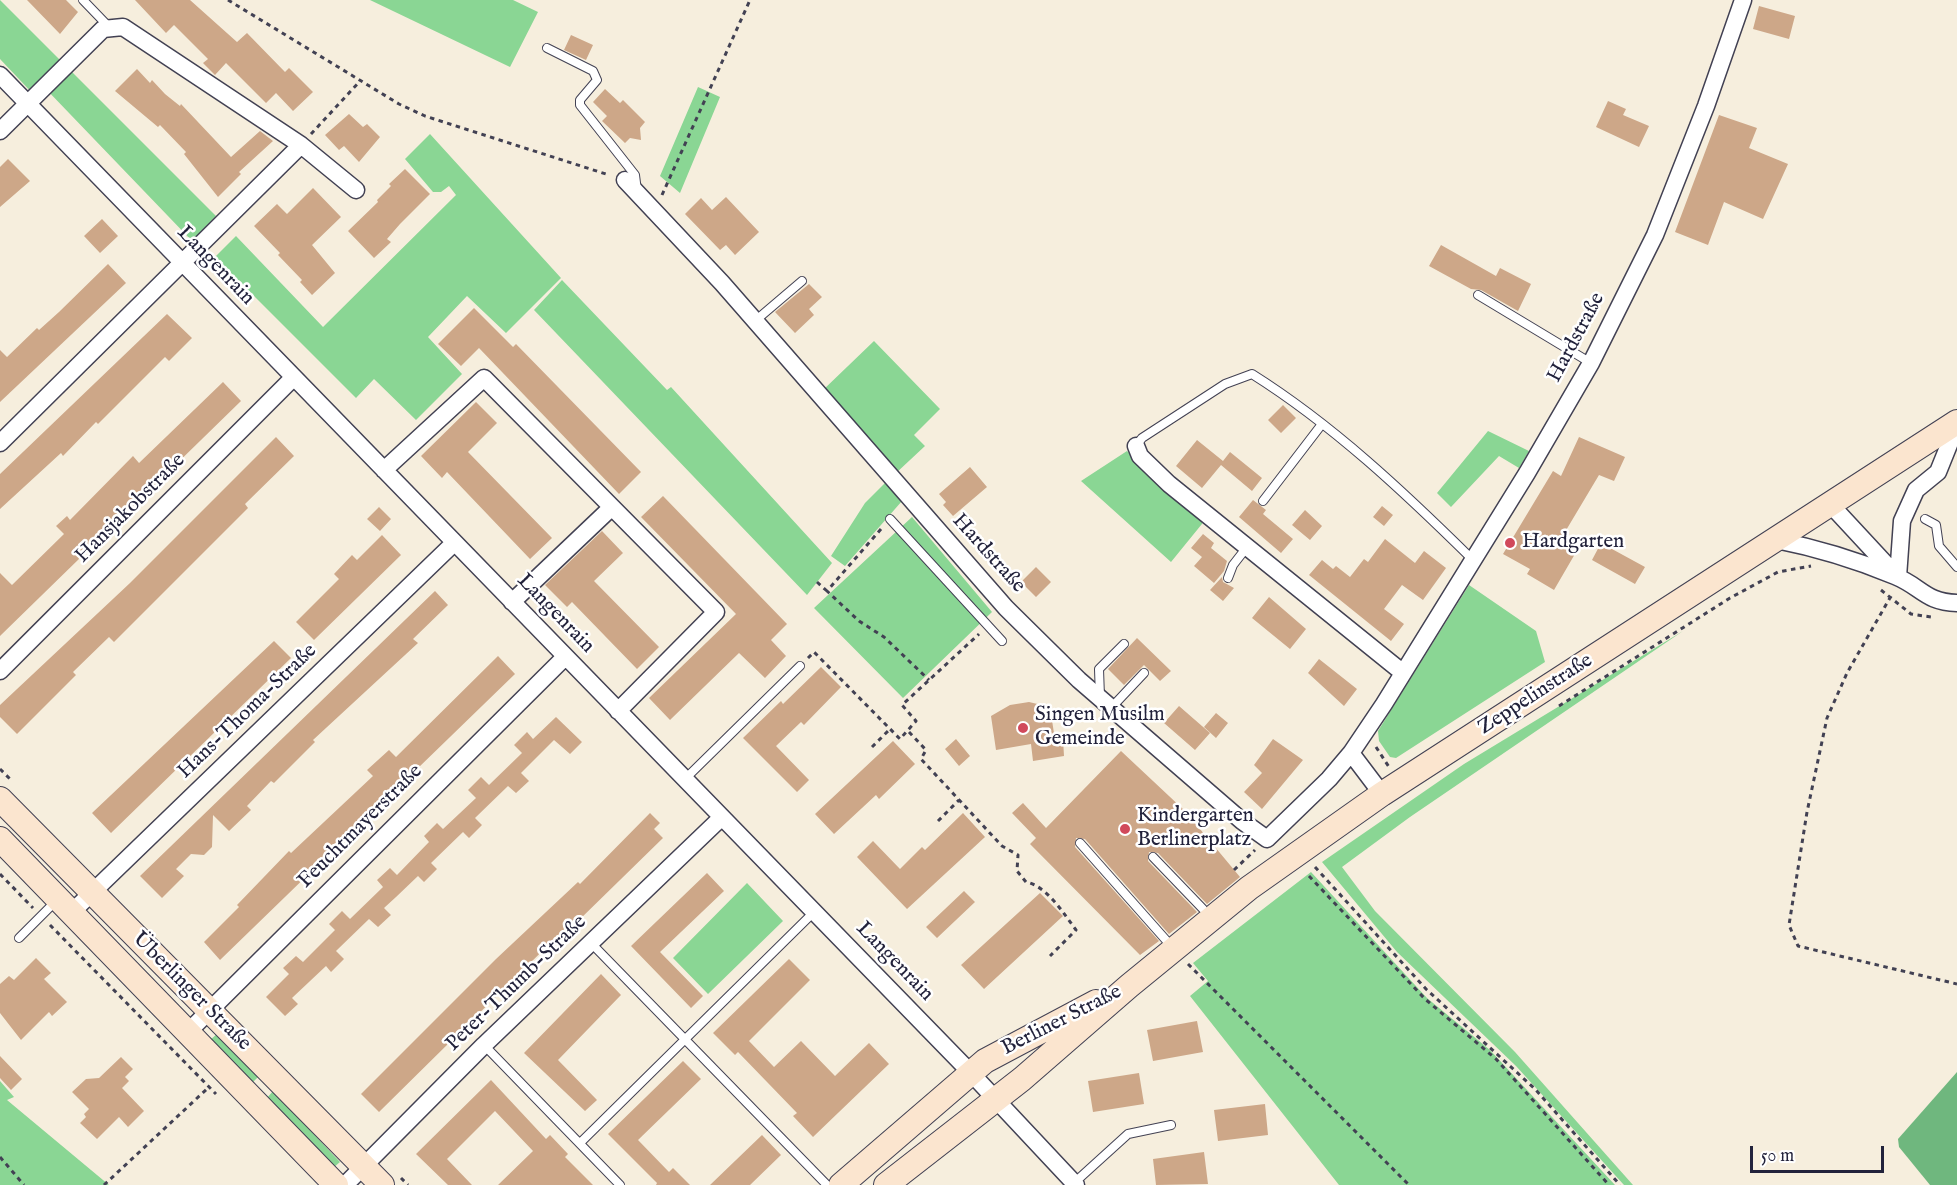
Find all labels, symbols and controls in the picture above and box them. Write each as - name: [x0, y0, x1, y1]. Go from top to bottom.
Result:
- street label: Langenrain: [171, 221, 259, 311]
- street label: Hardstraße: [1543, 289, 1611, 387]
- street label: Hansjakobstraße: [71, 449, 191, 569]
- street label: Hardstraße: [946, 509, 1030, 599]
- place label: Hardgarten: [1522, 530, 1624, 556]
- marker: Hardgarten: [1503, 536, 1517, 550]
- street label: Langenrain: [511, 569, 599, 659]
- street label: Hans-Thoma-Straße: [173, 639, 323, 785]
- street label: Zeppelinstraße: [1474, 649, 1598, 741]
- place label: Singen Musilm Gemeinde: [1035, 703, 1165, 753]
- marker: Singen Musilm Gemeinde: [1016, 721, 1030, 735]
- street label: Feuchtmayerstraße: [294, 760, 428, 894]
- place label: Kindergarten Berlinerplatz: [1137, 804, 1254, 854]
- marker: Kindergarten Berlinerplatz: [1118, 822, 1132, 836]
- street label: Peter-Thumb-Straße: [442, 911, 592, 1057]
- street label: Langenrain: [850, 917, 938, 1007]
- street label: Überlinger Straße: [126, 927, 256, 1057]
- street label: Berliner Straße: [998, 980, 1126, 1062]
- scale bar: [1753, 1134, 1886, 1172]
- text: 50 m: [1761, 1145, 1794, 1168]

